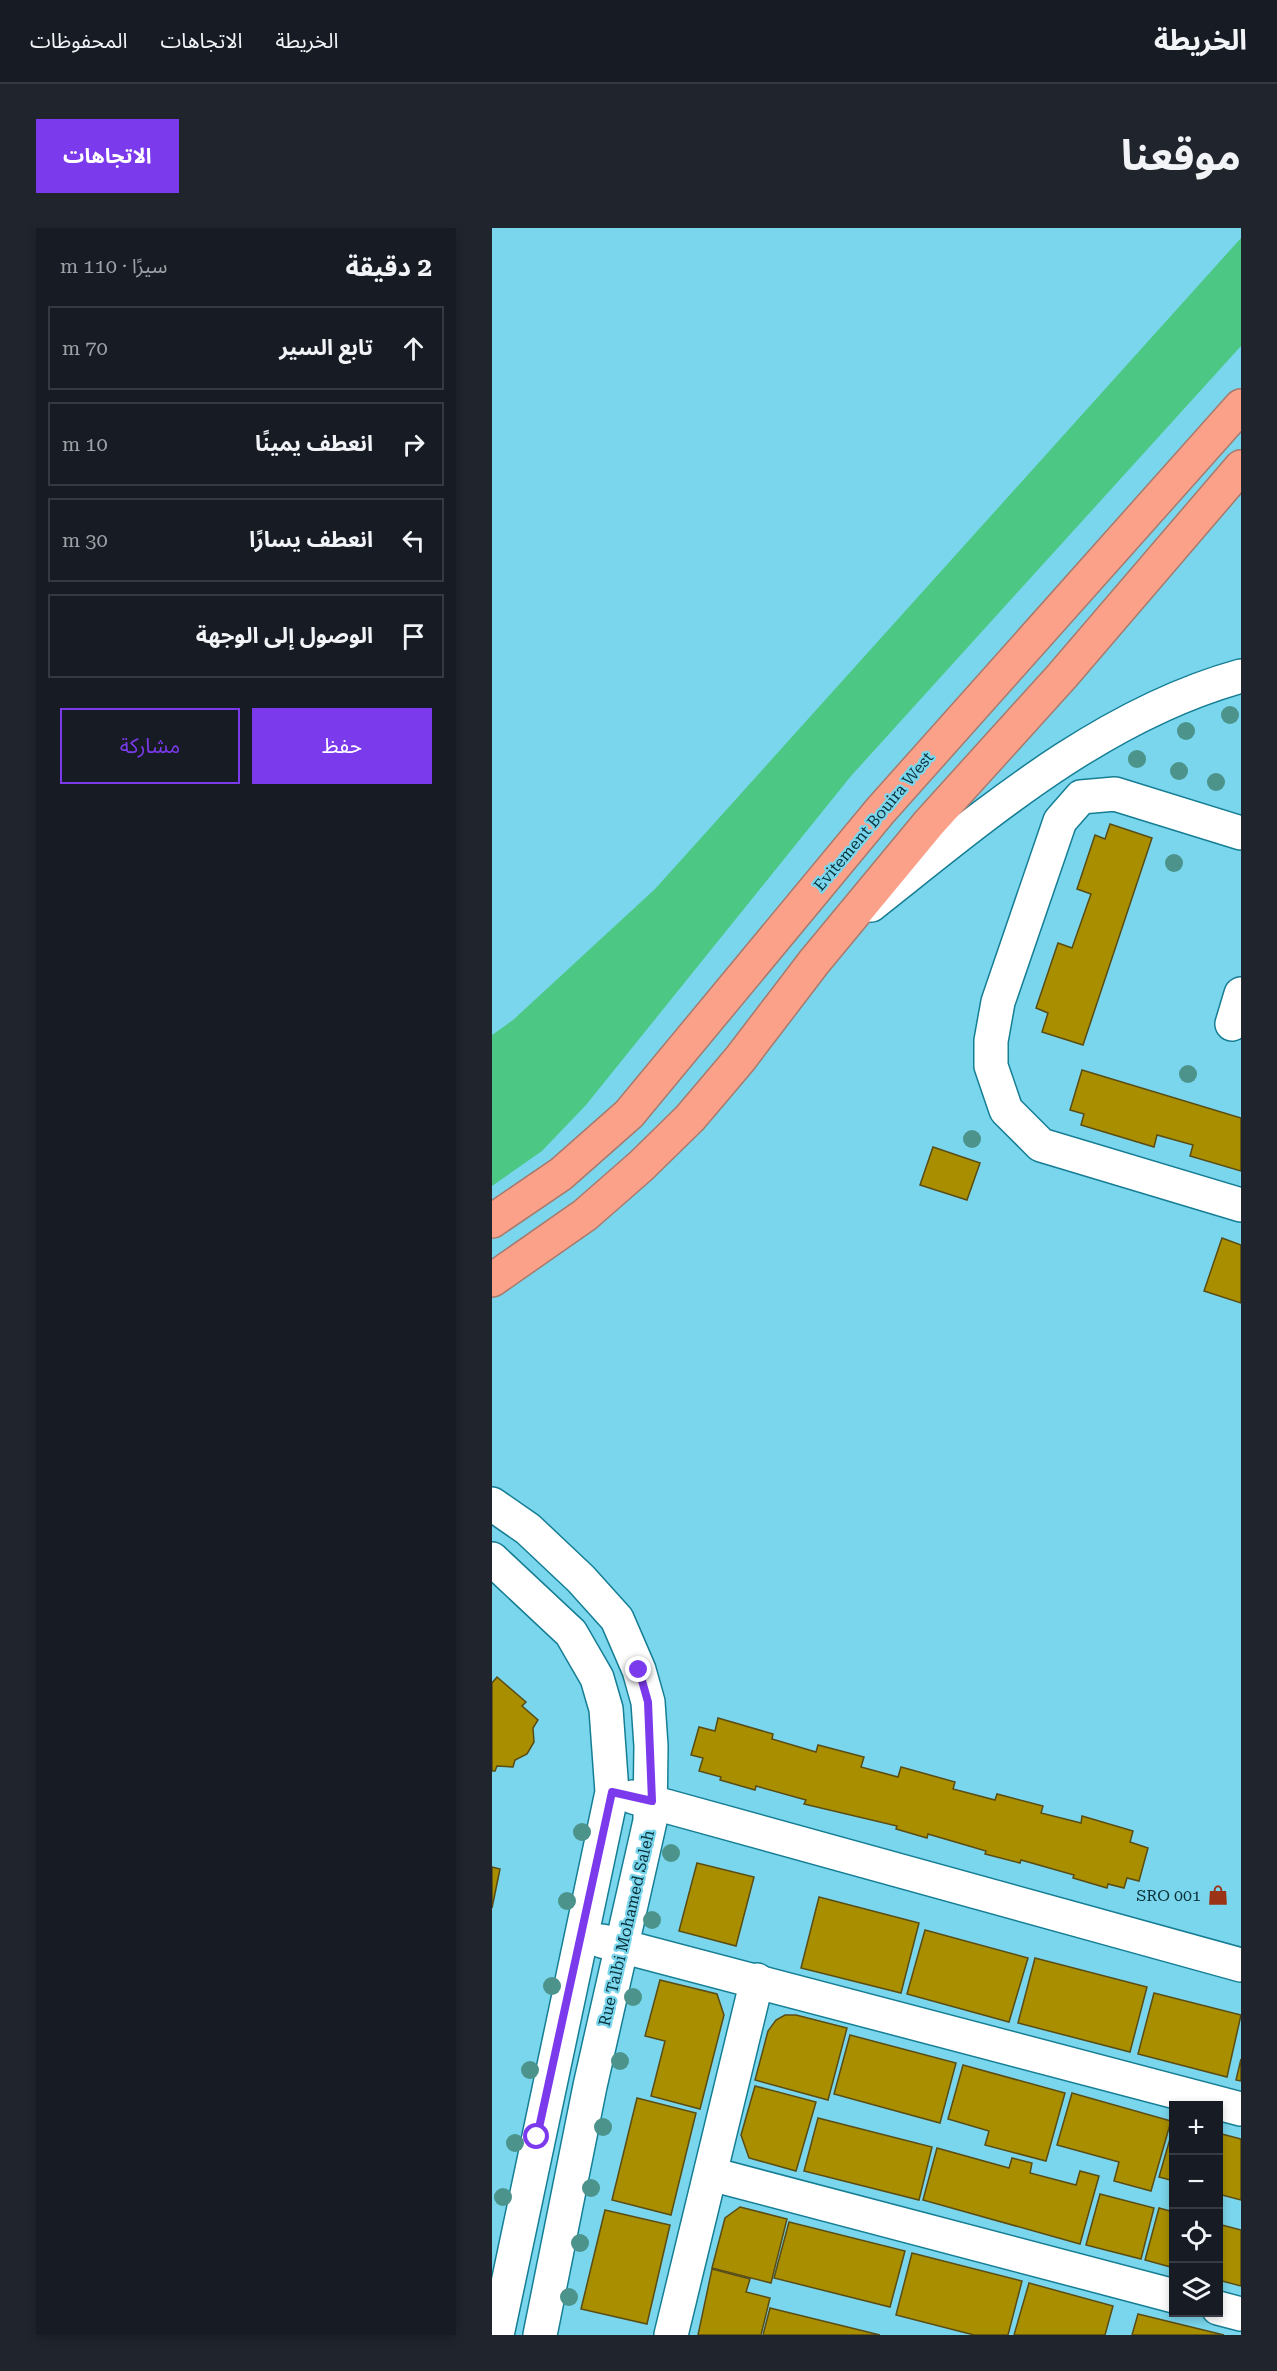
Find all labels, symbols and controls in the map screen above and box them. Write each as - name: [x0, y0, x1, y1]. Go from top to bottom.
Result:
- text: الخريطة: [1154, 24, 1247, 57]
- text: المحفوظات: [30, 29, 127, 53]
- text: الاتجاهات: [160, 29, 242, 53]
- text: الخريطة: [275, 29, 338, 53]
- button: الاتجاهات: [36, 119, 179, 193]
- text: موقعنا: [1121, 131, 1241, 180]
- text: 2 دقيقة: [345, 252, 432, 282]
- text: سيرًا · 110 m: [60, 254, 167, 278]
- icon: ahead: [397, 332, 430, 365]
- text: تابع السير: [279, 335, 373, 360]
- text: 70 m: [62, 336, 108, 360]
- icon: right: [397, 428, 430, 461]
- text: انعطف يمينًا: [255, 431, 373, 456]
- text: 10 m: [62, 432, 108, 456]
- icon: left: [397, 524, 430, 557]
- text: انعطف يسارًا: [249, 527, 373, 552]
- text: 30 m: [62, 528, 108, 552]
- icon: arrive: [397, 620, 430, 653]
- text: الوصول إلى الوجهة: [196, 623, 373, 648]
- button: مشاركة: [60, 708, 240, 784]
- button: حفظ: [252, 708, 432, 784]
- street label: Evitement Bouira West: [810, 748, 937, 895]
- route end: [625, 1656, 651, 1682]
- street label: Rue Talbi Mohamed Saleh: [595, 1828, 658, 2028]
- shop icon: SRO 001: [1206, 1883, 1230, 1907]
- place label: SRO 001: [1136, 1886, 1201, 1905]
- map controls: [1169, 2101, 1223, 2317]
- button: +: [1169, 2101, 1223, 2155]
- route start: [523, 2123, 549, 2149]
- button: −: [1169, 2155, 1223, 2209]
- button: locate: [1169, 2209, 1223, 2263]
- button: layers: [1169, 2263, 1223, 2317]

